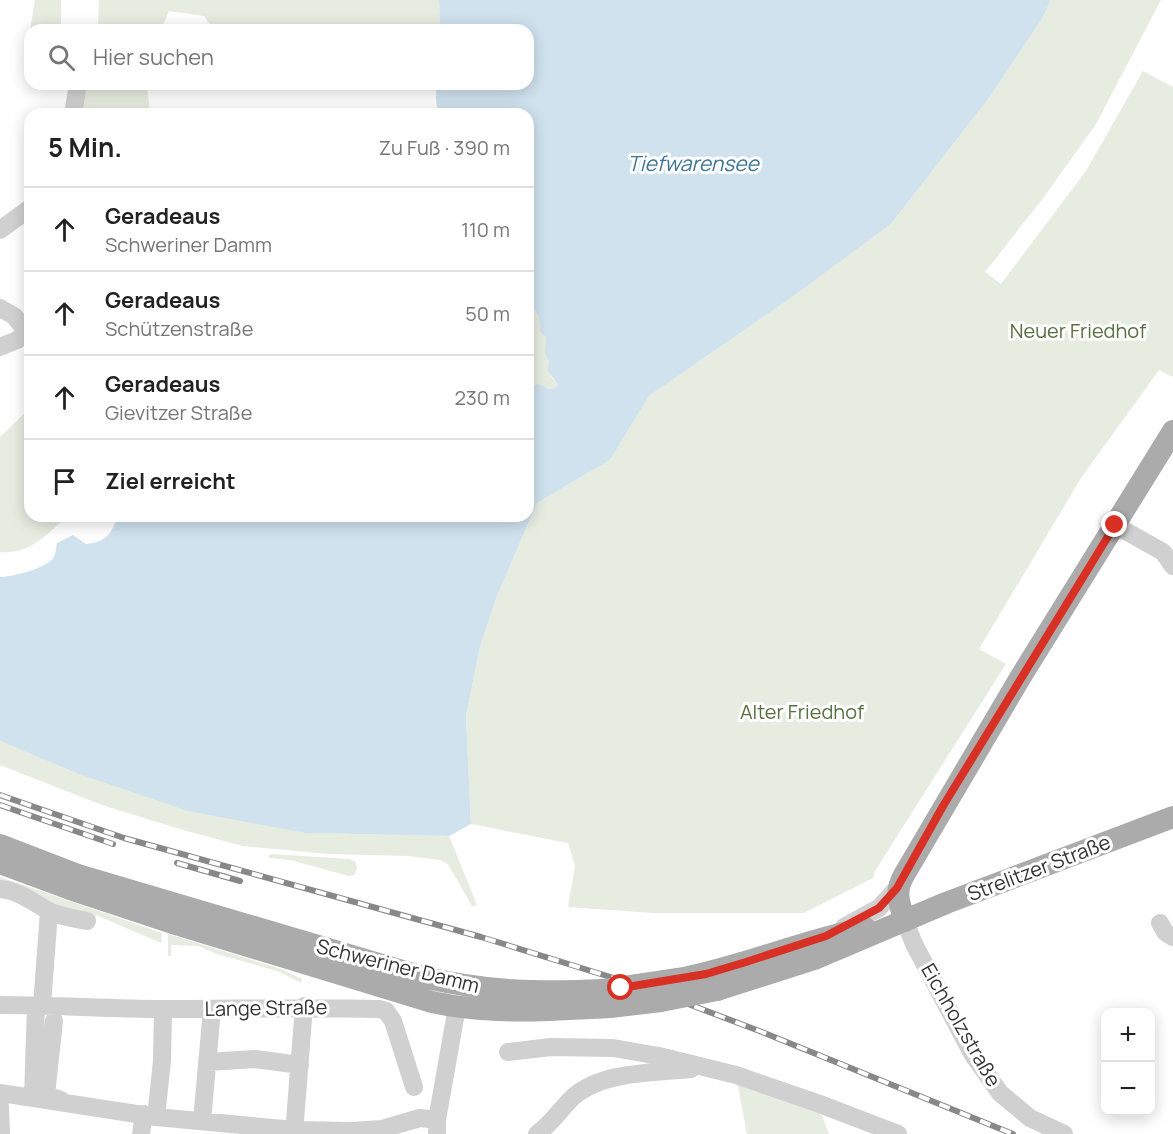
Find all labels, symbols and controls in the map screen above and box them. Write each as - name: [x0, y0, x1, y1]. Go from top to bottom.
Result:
- search box: [24, 24, 534, 90]
- icon: search: [45, 41, 78, 74]
- text: Hier suchen: [93, 42, 214, 72]
- text: 5 Min.: [48, 129, 122, 165]
- text: Zu Fuß · 390 m: [379, 134, 510, 161]
- water label: Tiefwarensee: [627, 149, 761, 177]
- text: Geradeaus: [105, 201, 220, 231]
- icon: ahead: [48, 213, 81, 246]
- text: 110 m: [461, 216, 510, 243]
- text: Schweriner Damm: [105, 231, 272, 258]
- text: Geradeaus: [105, 285, 220, 315]
- icon: ahead: [48, 297, 81, 330]
- text: 50 m: [465, 300, 510, 327]
- text: Schützenstraße: [105, 315, 253, 342]
- park label: Neuer Friedhof: [1010, 317, 1146, 344]
- text: Geradeaus: [105, 369, 220, 399]
- icon: ahead: [48, 381, 81, 414]
- text: 230 m: [454, 384, 510, 411]
- text: Gievitzer Straße: [105, 399, 253, 426]
- icon: arrive: [48, 465, 81, 498]
- text: Ziel erreicht: [105, 466, 236, 496]
- route end: [1101, 511, 1127, 537]
- park label: Alter Friedhof: [740, 698, 864, 725]
- street label: Strelitzer Straße: [963, 828, 1114, 907]
- street label: Schweriner Damm: [314, 932, 482, 999]
- street label: Eichholzstraße: [915, 958, 1008, 1091]
- route start: [607, 974, 633, 1000]
- street label: Lange Straße: [204, 993, 328, 1022]
- map controls: [1101, 1008, 1155, 1116]
- button: +: [1101, 1008, 1155, 1062]
- button: −: [1101, 1062, 1155, 1116]

